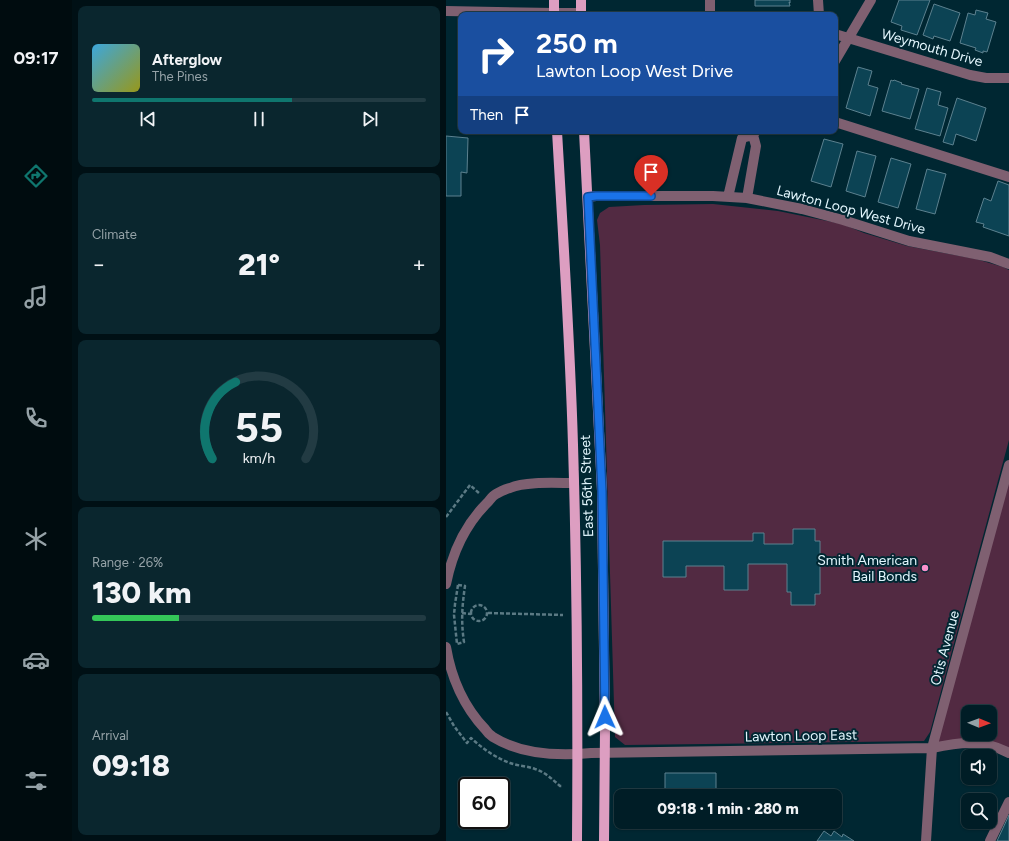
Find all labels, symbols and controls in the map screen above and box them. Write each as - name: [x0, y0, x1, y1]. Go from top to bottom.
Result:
- street label: Weymouth Drive: [879, 25, 985, 71]
- text: 250 m: [536, 26, 618, 60]
- icon: right: [470, 28, 522, 80]
- text: 09:17: [13, 47, 59, 69]
- text: Afterglow: [152, 51, 222, 69]
- text: Lawton Loop West Drive: [536, 60, 733, 82]
- text: The Pines: [152, 69, 208, 84]
- icon: arrive: [511, 104, 533, 126]
- text: Then: [470, 106, 503, 124]
- icon: previous: [137, 108, 159, 130]
- icon: pause: [248, 108, 270, 130]
- icon: next: [359, 108, 381, 130]
- pin: [634, 155, 668, 196]
- icon: arrive: [640, 161, 662, 183]
- icon: directions: [22, 162, 50, 190]
- street label: Lawton Loop West Drive: [775, 182, 928, 238]
- text: Climate: [92, 227, 137, 242]
- text: 21°: [238, 246, 280, 283]
- text: −: [92, 251, 106, 278]
- text: +: [412, 251, 426, 278]
- icon: music: [22, 283, 50, 311]
- text: 55: [235, 401, 283, 451]
- icon: phone: [22, 404, 50, 432]
- street label: East 56th Street: [577, 435, 597, 537]
- text: km/h: [243, 448, 275, 466]
- icon: climate: [22, 525, 50, 553]
- place label: Smith American Bail Bonds: [817, 552, 917, 585]
- text: Range · 26%: [92, 555, 163, 570]
- marker: Smith American Bail Bonds: [920, 563, 930, 573]
- text: 130 km: [92, 574, 191, 611]
- street label: Otis Avenue: [927, 608, 963, 687]
- icon: car: [22, 646, 50, 674]
- position arrow: [584, 696, 626, 738]
- north arrow: [961, 705, 997, 741]
- map controls: [961, 705, 997, 829]
- street label: Lawton Loop East: [745, 727, 857, 745]
- text: Arrival: [92, 728, 129, 743]
- text: 09:18: [92, 747, 170, 784]
- button: sound: [961, 749, 997, 785]
- icon: filters: [22, 767, 50, 795]
- speed limit sign: 60: [458, 777, 510, 829]
- button: search: [961, 793, 997, 829]
- text: 09:18 · 1 min · 280 m: [657, 800, 799, 818]

